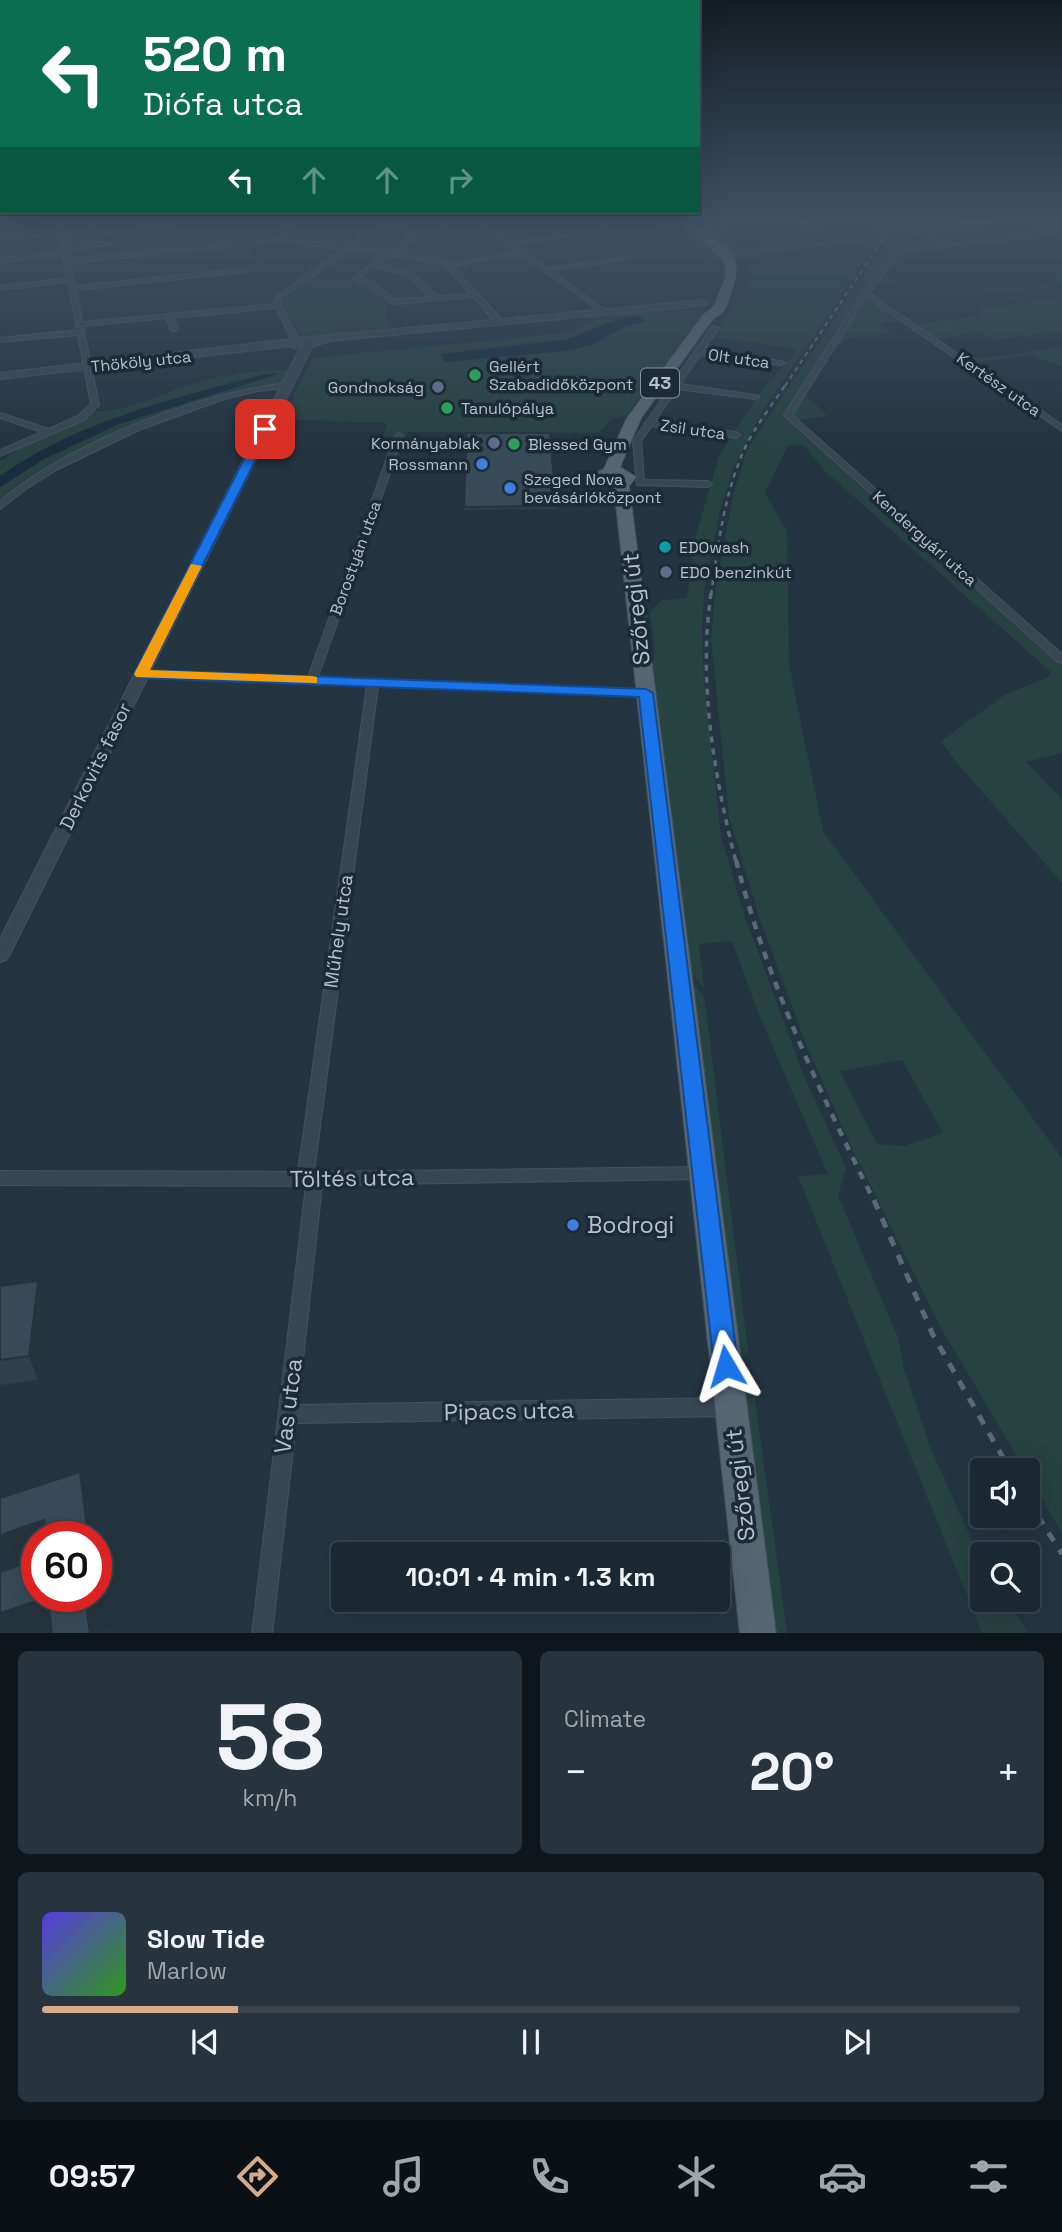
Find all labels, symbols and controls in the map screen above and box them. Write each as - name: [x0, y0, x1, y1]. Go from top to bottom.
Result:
- text: 520 m: [143, 23, 287, 85]
- icon: left: [28, 28, 119, 119]
- text: Diófa utca: [143, 84, 303, 124]
- icon: left: [222, 161, 260, 199]
- icon: ahead: [295, 161, 333, 199]
- icon: ahead: [368, 161, 406, 199]
- icon: right: [441, 161, 479, 199]
- street label: Olt utca: [707, 344, 771, 373]
- street label: Thököly utca: [90, 346, 192, 377]
- street label: Kertész utca: [953, 348, 1045, 421]
- place label: Gellért Szabadidőközpont: [489, 356, 633, 395]
- marker: Gellért Szabadidőközpont: [467, 367, 483, 383]
- road number: 43: [641, 368, 679, 398]
- place label: Gondnokság: [328, 377, 424, 398]
- marker: Gondnokság: [430, 379, 446, 395]
- place label: Tanulópálya: [461, 398, 554, 419]
- pin: [235, 399, 295, 459]
- marker: Tanulópálya: [439, 400, 455, 416]
- icon: arrive: [246, 410, 284, 448]
- street label: Zsil utca: [659, 415, 727, 444]
- place label: Kormányablak: [371, 433, 480, 454]
- place label: Blessed Gym: [528, 434, 627, 455]
- marker: Kormányablak: [486, 435, 502, 451]
- marker: Blessed Gym: [506, 436, 522, 452]
- place label: Rossmann: [389, 454, 468, 475]
- marker: Rossmann: [474, 456, 490, 472]
- place label: Szeged Nova bevásárlóközpont: [524, 469, 662, 508]
- marker: Szeged Nova bevásárlóközpont: [502, 480, 518, 496]
- street label: Kendergyári utca: [868, 486, 981, 591]
- street label: Borostyán utca: [325, 498, 386, 618]
- place label: EDOwash: [679, 537, 749, 558]
- marker: EDOwash: [657, 539, 673, 555]
- street label: Szőregi út: [615, 551, 657, 667]
- place label: EDO benzinkút: [680, 562, 792, 583]
- marker: EDO benzinkút: [658, 564, 674, 580]
- street label: Derkovits fasor: [54, 698, 137, 834]
- street label: Műhely utca: [318, 873, 359, 989]
- street label: Töltés utca: [290, 1162, 414, 1194]
- place label: Bodrogi: [587, 1210, 674, 1240]
- marker: Bodrogi: [565, 1217, 581, 1233]
- position arrow: [689, 1329, 763, 1403]
- street label: Vas utca: [267, 1357, 309, 1455]
- street label: Pipacs utca: [444, 1395, 574, 1427]
- street label: Szőregi út: [718, 1427, 762, 1543]
- map controls: [970, 1458, 1040, 1612]
- button: sound: [970, 1458, 1040, 1528]
- speed limit sign: 60: [21, 1521, 112, 1612]
- button: search: [970, 1542, 1040, 1612]
- text: 10:01 · 4 min · 1.3 km: [406, 1560, 655, 1594]
- text: 58: [215, 1679, 325, 1796]
- text: Climate: [564, 1704, 646, 1734]
- text: 20°: [749, 1739, 835, 1805]
- text: −: [564, 1748, 588, 1796]
- text: +: [996, 1748, 1020, 1796]
- text: km/h: [243, 1783, 297, 1813]
- text: Slow Tide: [147, 1922, 265, 1956]
- text: Marlow: [147, 1956, 227, 1986]
- icon: previous: [186, 2023, 224, 2061]
- icon: pause: [512, 2023, 550, 2061]
- icon: next: [838, 2023, 876, 2061]
- icon: directions: [233, 2152, 282, 2201]
- icon: music: [379, 2152, 428, 2201]
- icon: phone: [525, 2152, 574, 2201]
- icon: climate: [672, 2152, 721, 2201]
- icon: car: [818, 2152, 867, 2201]
- icon: filters: [964, 2152, 1013, 2201]
- text: 09:57: [49, 2156, 135, 2196]

